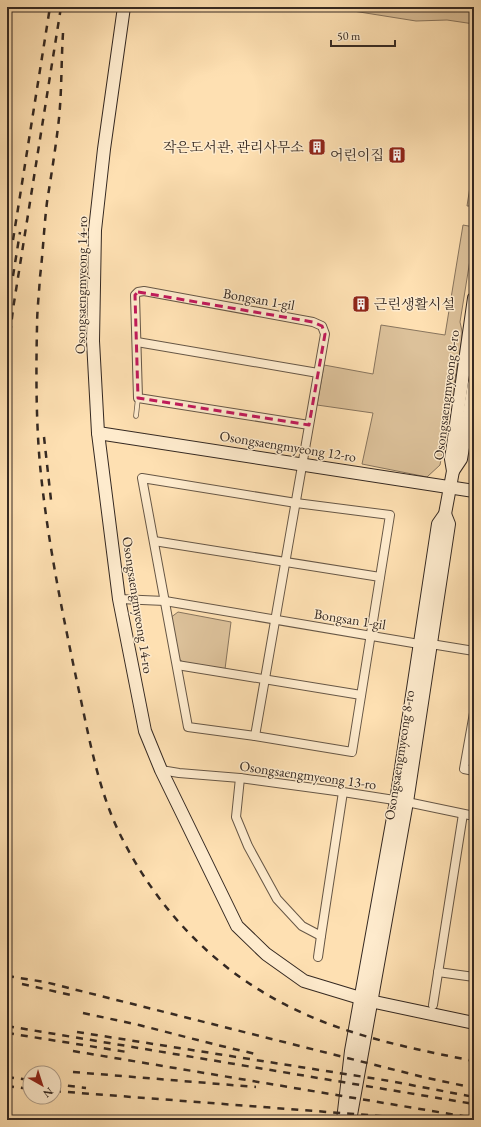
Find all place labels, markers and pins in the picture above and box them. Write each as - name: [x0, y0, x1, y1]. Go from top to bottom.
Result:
- building icon: 작은도서관, 관리사무소: [307, 137, 327, 157]
- place label: 작은도서관, 관리사무소: [163, 138, 304, 156]
- building icon: 어린이집: [387, 145, 407, 165]
- place label: 어린이집: [330, 146, 384, 164]
- building icon: 근린생활시설: [351, 294, 371, 314]
- place label: 근린생활시설: [374, 295, 455, 313]

